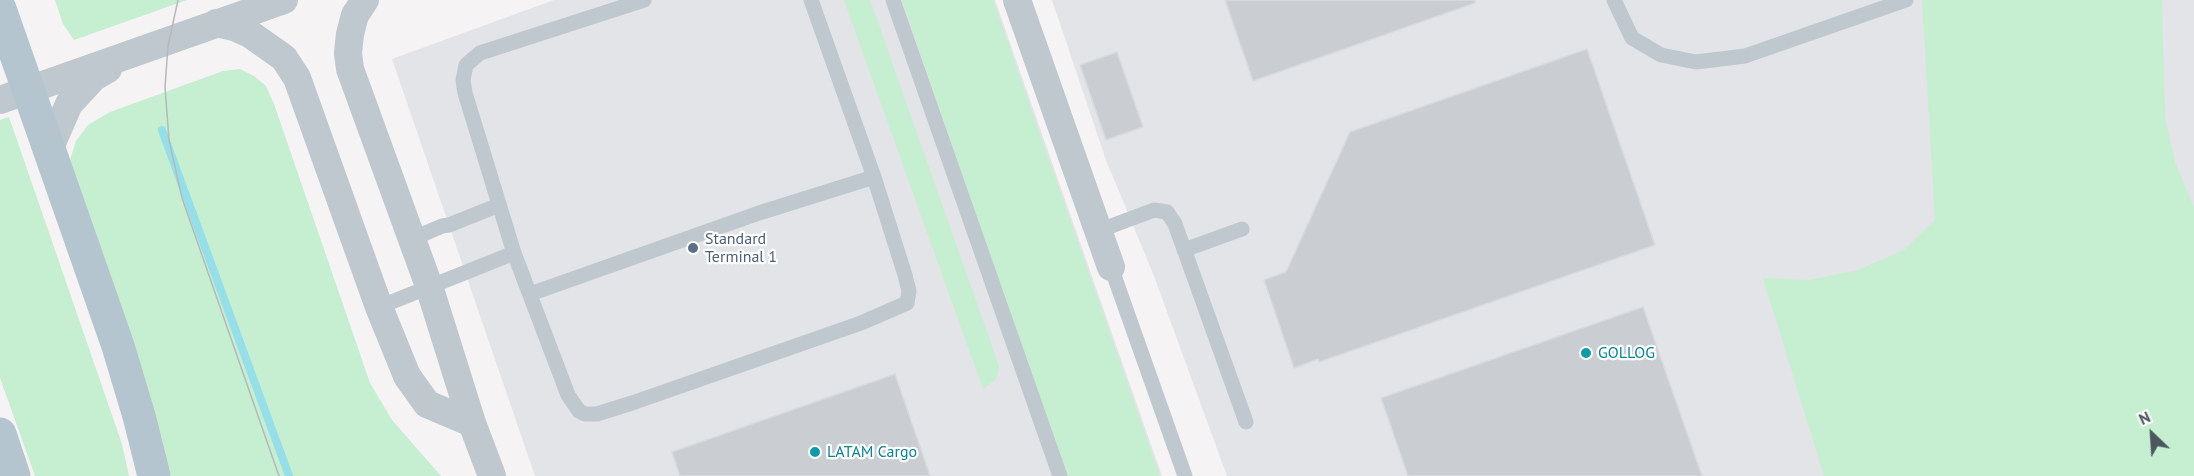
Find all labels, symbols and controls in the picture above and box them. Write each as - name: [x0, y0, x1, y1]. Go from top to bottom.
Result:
- place label: Standard Terminal 1: [705, 229, 777, 267]
- marker: Standard Terminal 1: [686, 241, 700, 255]
- place label: GOLLOG: [1598, 343, 1655, 363]
- marker: GOLLOG: [1579, 346, 1593, 360]
- north arrow: [2122, 404, 2182, 464]
- text: N: [2135, 406, 2153, 429]
- place label: LATAM Cargo: [827, 442, 917, 462]
- marker: LATAM Cargo: [808, 445, 822, 459]

